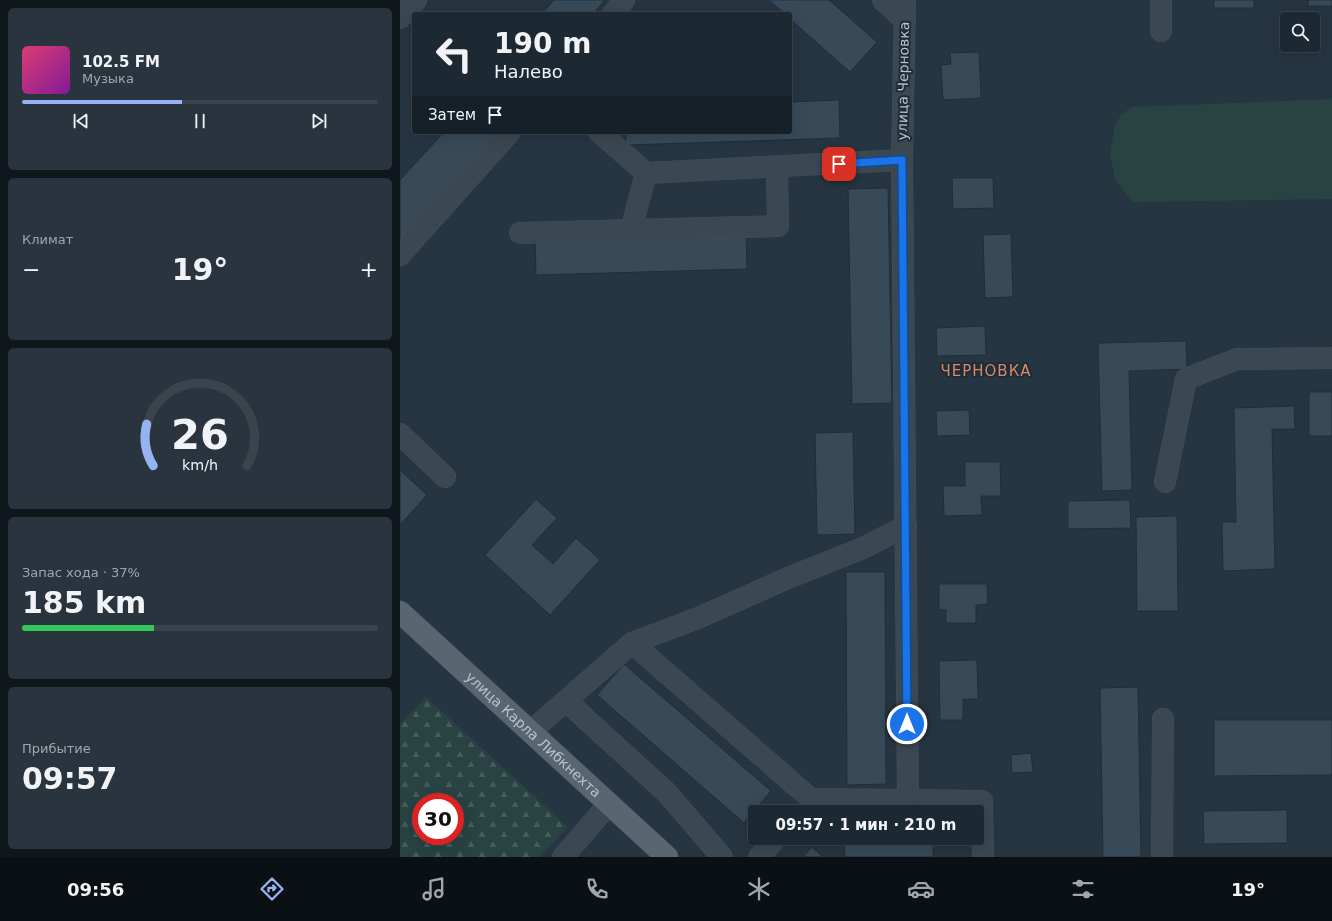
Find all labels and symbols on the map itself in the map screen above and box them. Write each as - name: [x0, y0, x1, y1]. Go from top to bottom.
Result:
- street label: улица Черновка: [894, 21, 912, 141]
- pin: [822, 147, 856, 181]
- district label: ЧЕРНОВКА: [940, 362, 1032, 380]
- street label: улица Карла Либкнехта: [462, 668, 604, 800]
- position arrow: [886, 703, 928, 745]
- speed limit sign: 30: [412, 793, 464, 845]

